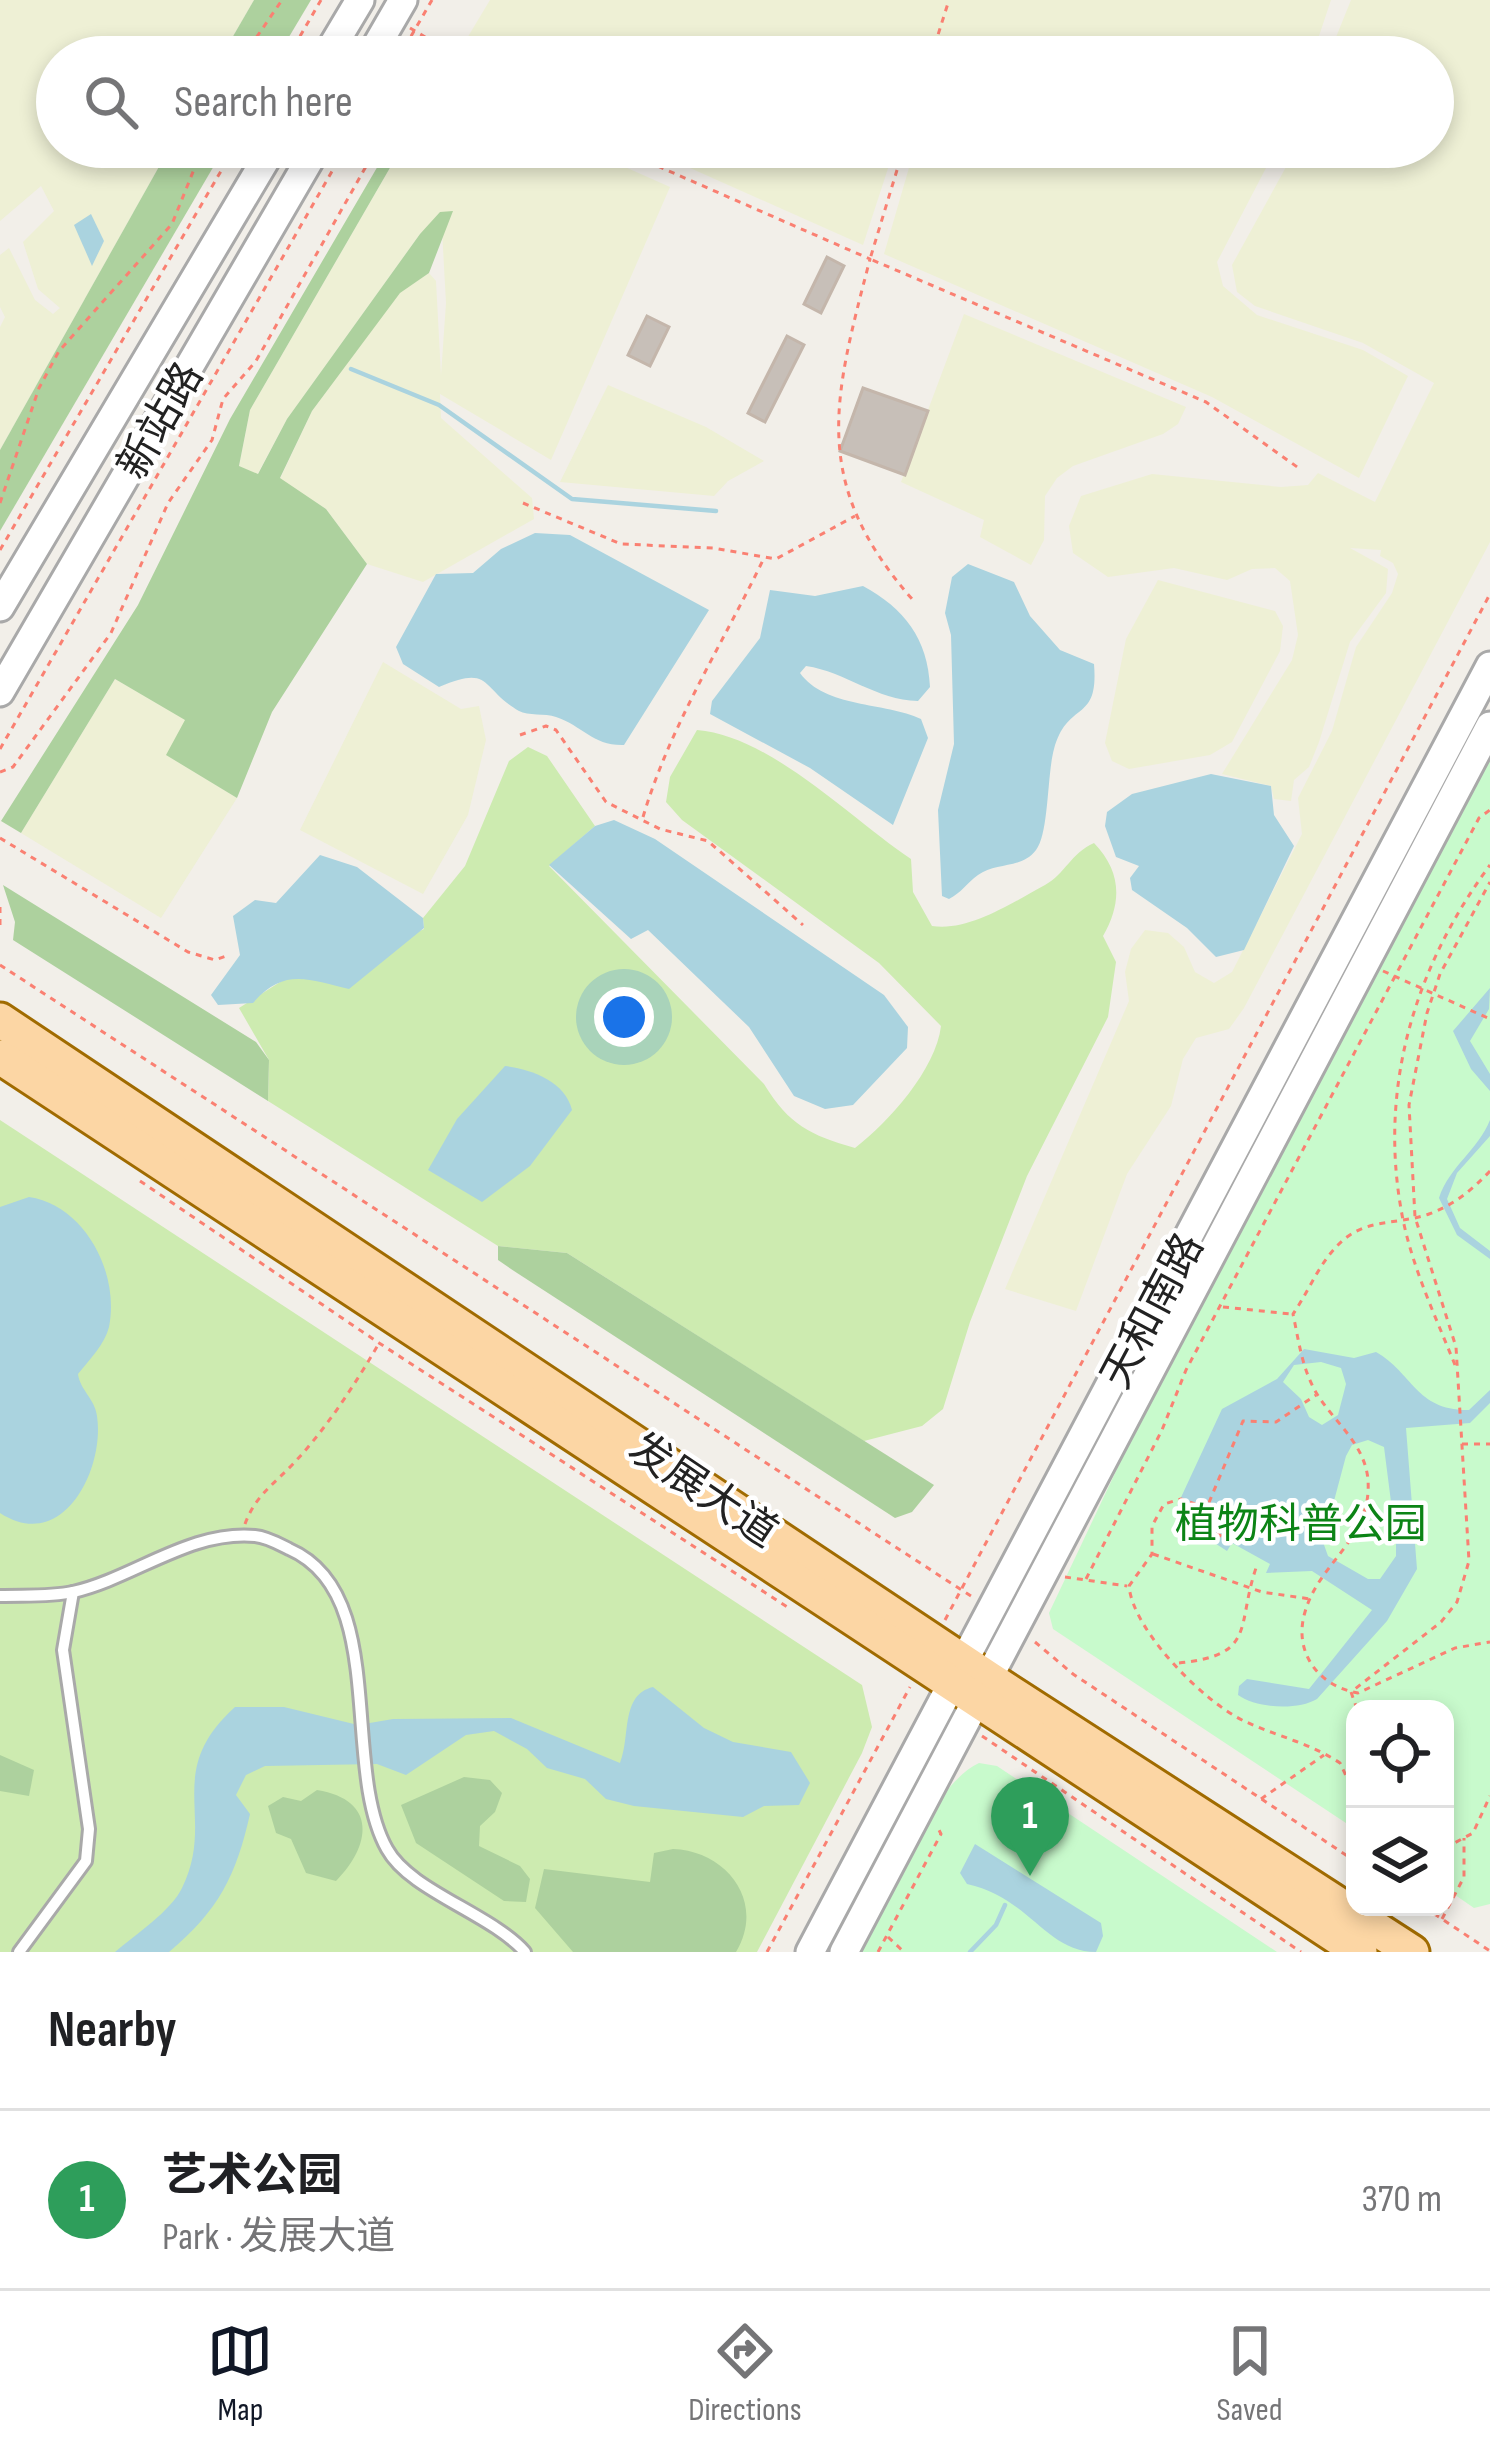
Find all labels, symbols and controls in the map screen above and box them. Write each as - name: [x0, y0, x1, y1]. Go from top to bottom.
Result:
- search box: [36, 36, 1454, 168]
- icon: search: [78, 69, 144, 135]
- text: Search here: [174, 75, 353, 130]
- street label: 新站路: [108, 354, 215, 489]
- your location: [594, 987, 654, 1047]
- street label: 天和南路: [1091, 1225, 1215, 1397]
- street label: 发展大道: [619, 1423, 787, 1559]
- park label: 植物科普公园: [1175, 1500, 1427, 1551]
- map controls: [1346, 1700, 1454, 1916]
- button: locate: [1346, 1700, 1454, 1808]
- pin: 1: [991, 1777, 1069, 1876]
- button: layers: [1346, 1808, 1454, 1916]
- text: Nearby: [48, 2000, 177, 2061]
- text: 艺术公园: [162, 2149, 342, 2204]
- text: 1: [79, 2176, 95, 2223]
- text: 370 m: [1362, 2176, 1442, 2223]
- text: Park · 发展大道: [162, 2214, 395, 2261]
- tab: Map: [207, 2318, 273, 2430]
- tab: Directions: [688, 2318, 802, 2430]
- tab: Saved: [1216, 2318, 1283, 2430]

